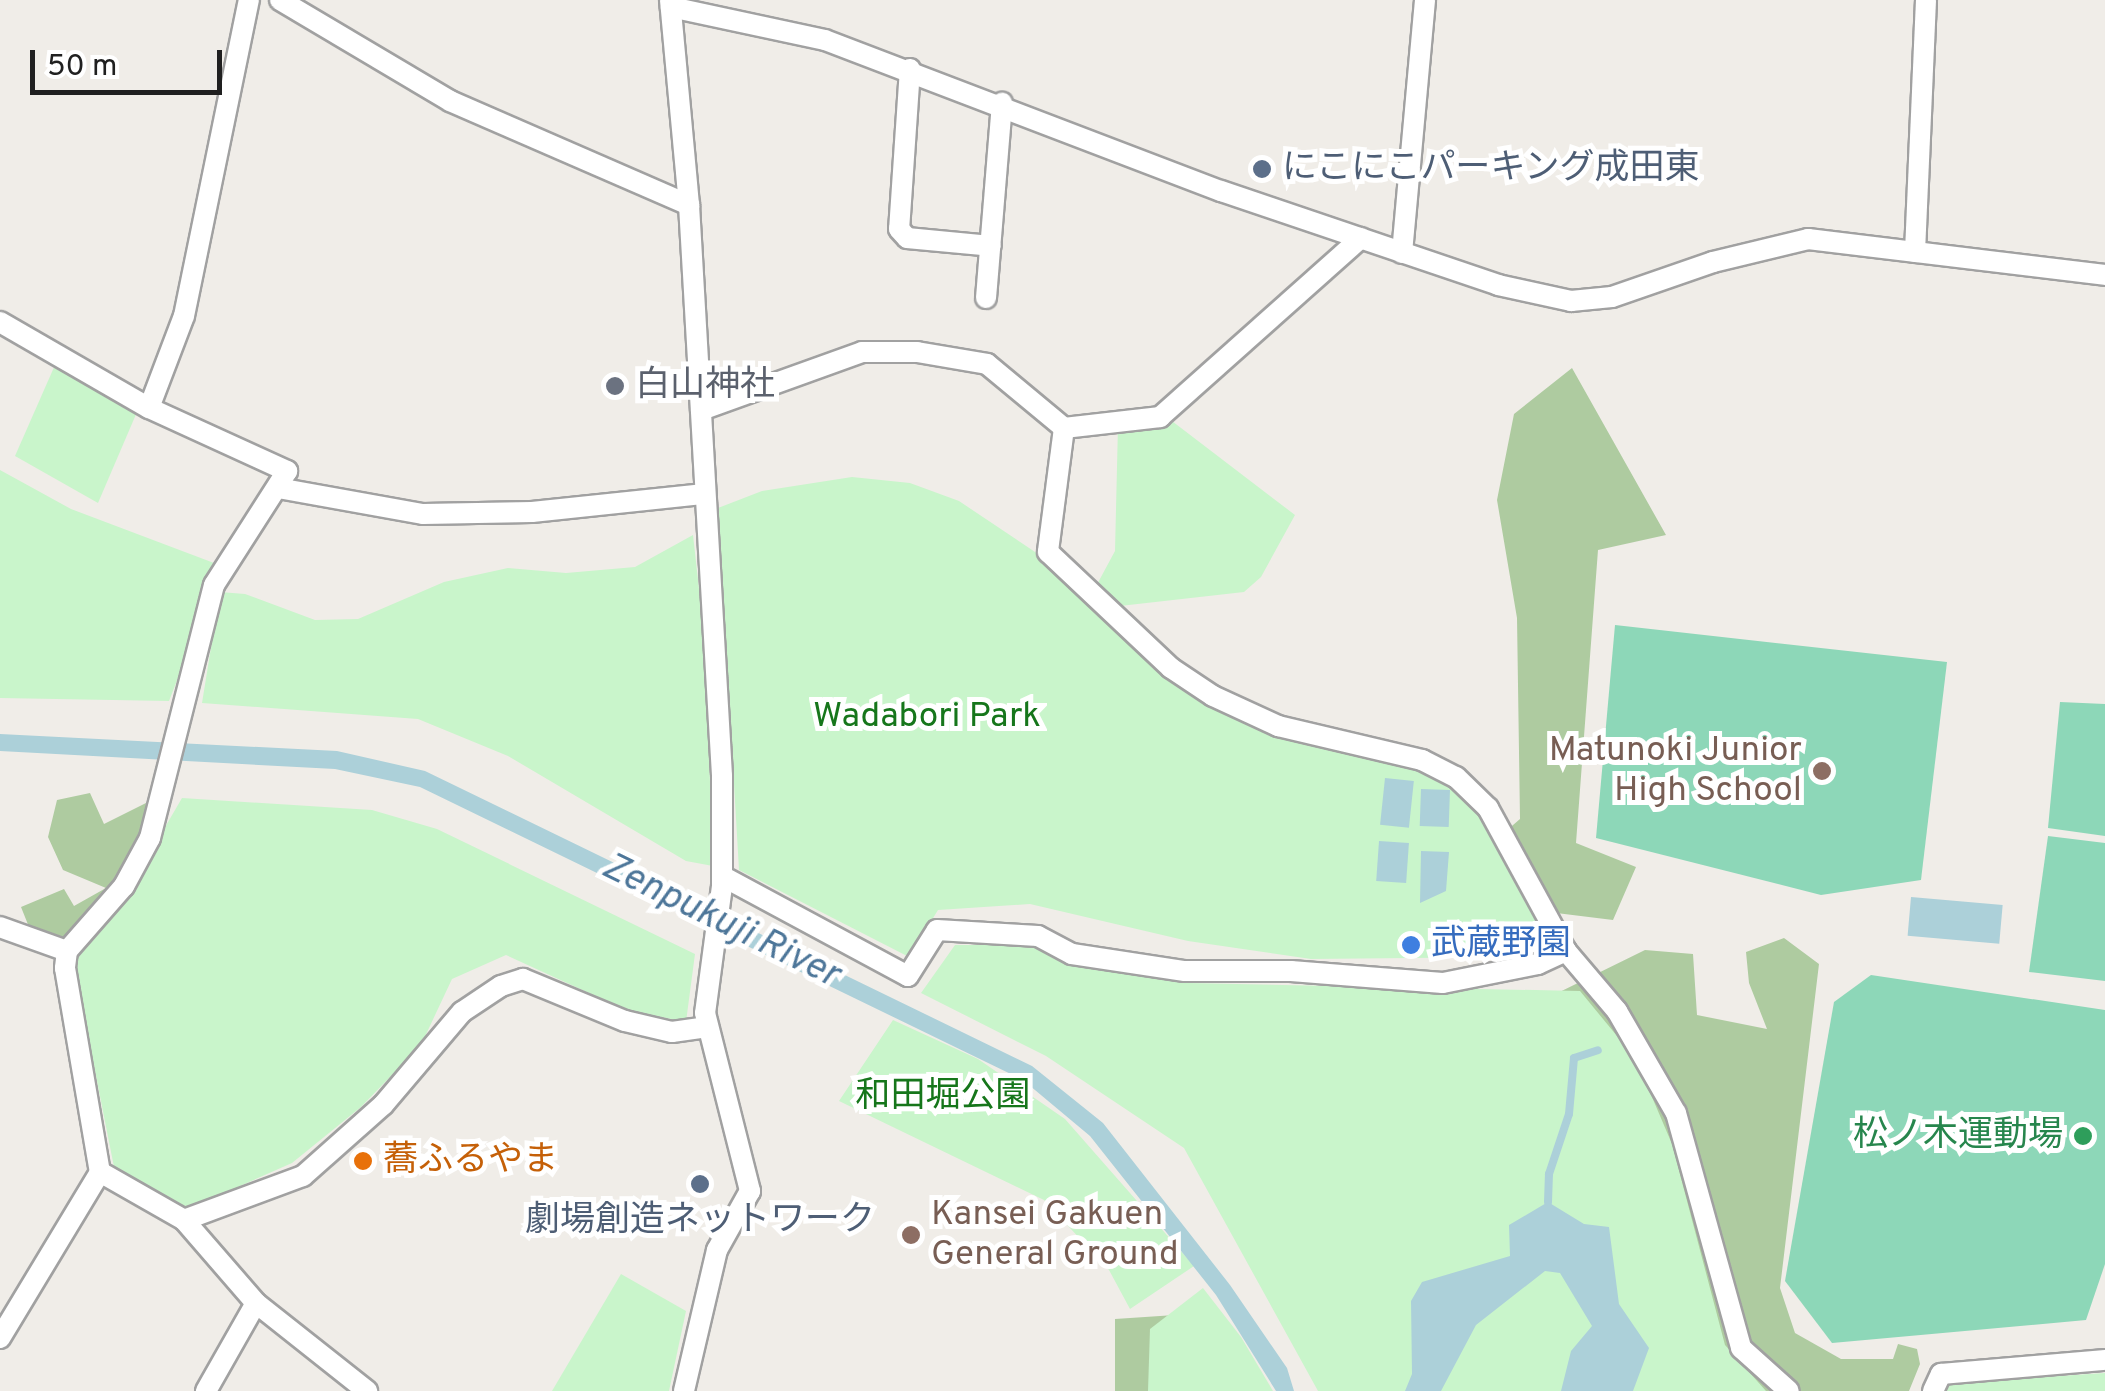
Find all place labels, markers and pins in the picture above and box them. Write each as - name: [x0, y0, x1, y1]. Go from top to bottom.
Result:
- place label: にこにこパーキング成田東: [1282, 148, 1702, 190]
- marker: にこにこパーキング成田東: [1251, 158, 1273, 180]
- place label: 白山神社: [635, 365, 775, 407]
- marker: 白山神社: [604, 375, 626, 397]
- place label: Matunoki Junior High School: [1549, 730, 1802, 812]
- marker: Matunoki Junior High School: [1811, 760, 1833, 782]
- place label: 武蔵野園: [1431, 924, 1571, 966]
- marker: 武蔵野園: [1400, 934, 1422, 956]
- place label: 松ノ木運動場: [1853, 1115, 2063, 1157]
- marker: 松ノ木運動場: [2072, 1125, 2094, 1147]
- place label: 蕎ふるやま: [383, 1140, 558, 1182]
- marker: 蕎ふるやま: [352, 1150, 374, 1172]
- marker: 劇場創造ネットワーク: [689, 1173, 711, 1195]
- place label: Kansei Gakuen General Ground: [931, 1194, 1179, 1276]
- place label: 劇場創造ネットワーク: [525, 1200, 875, 1242]
- marker: Kansei Gakuen General Ground: [900, 1224, 922, 1246]

